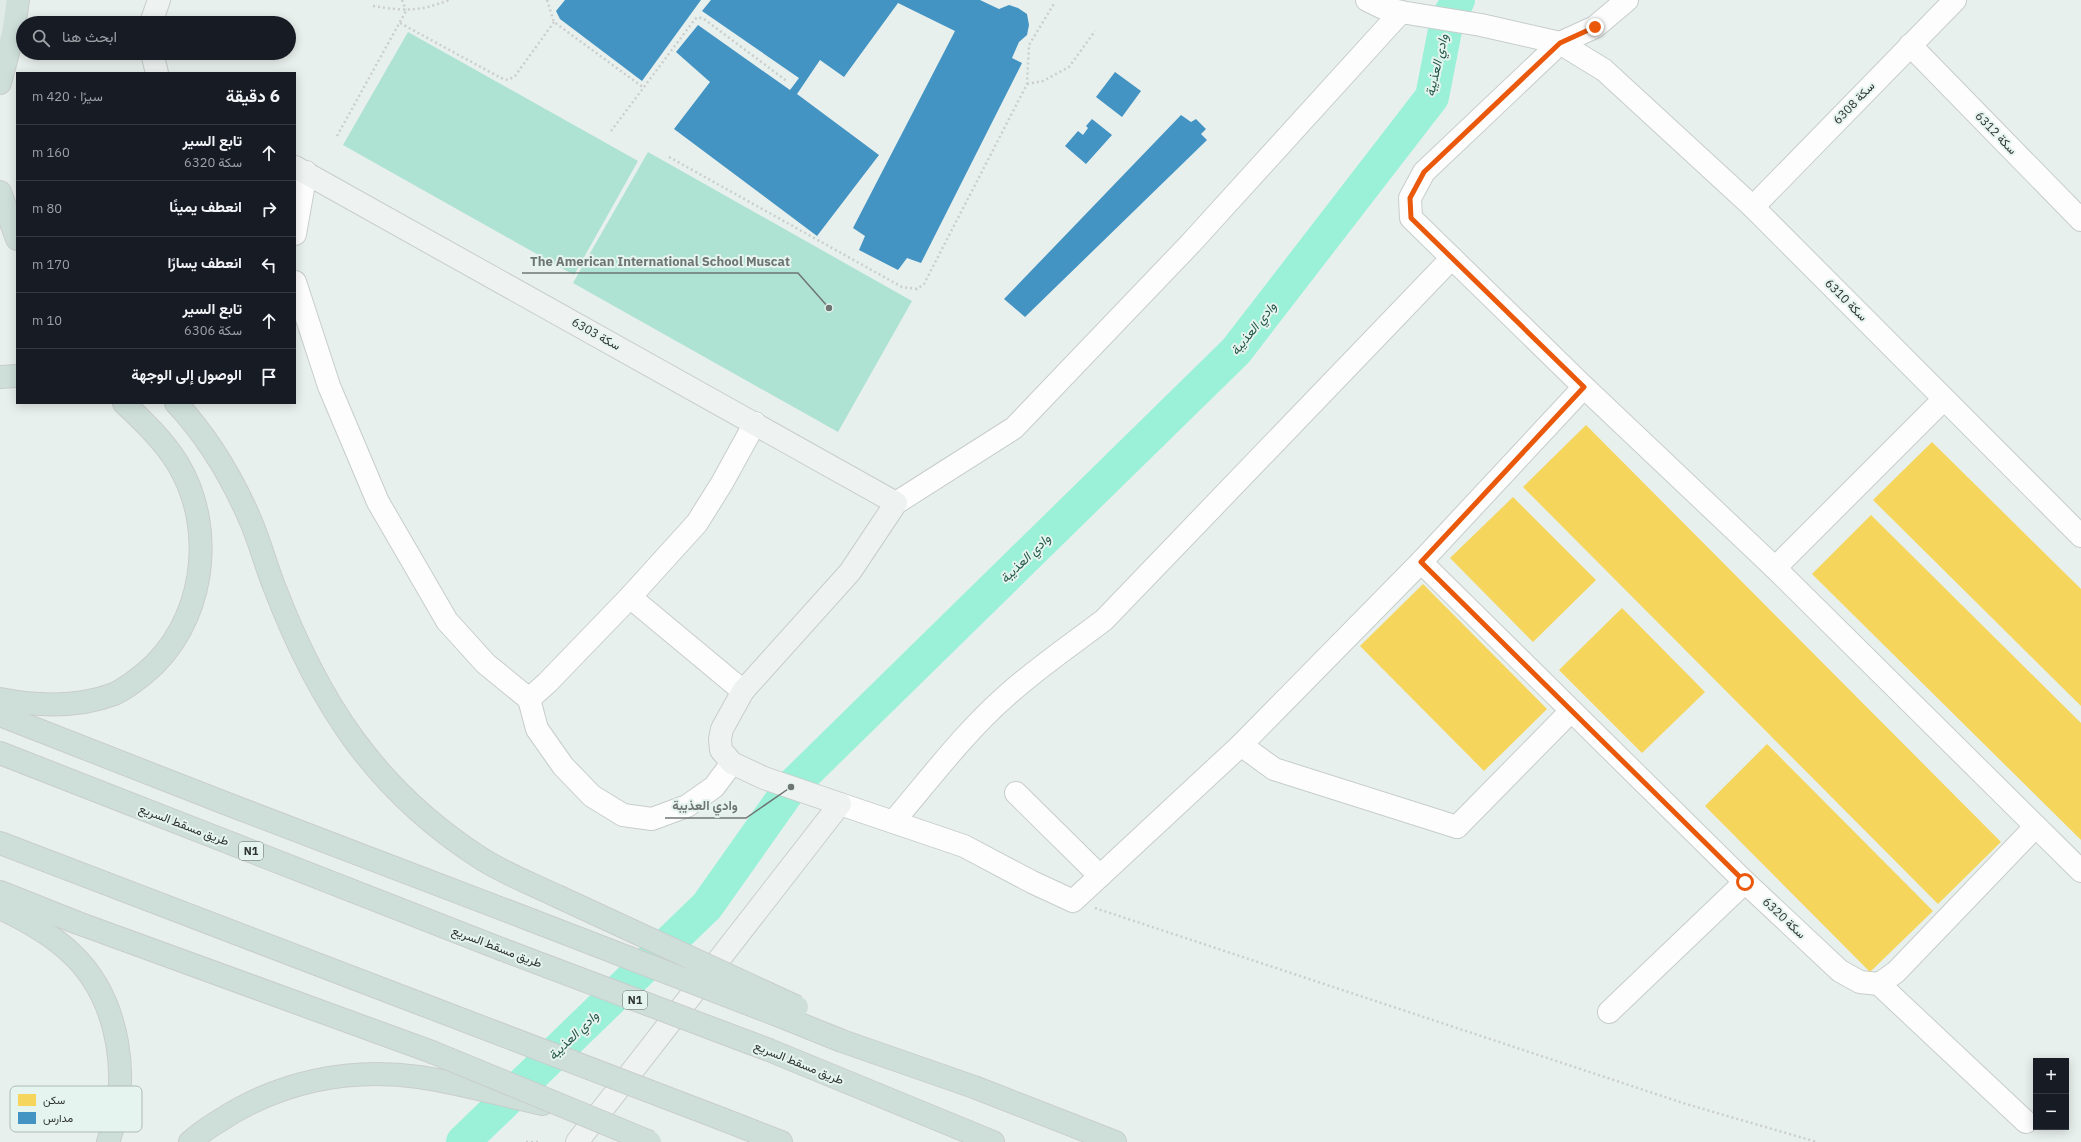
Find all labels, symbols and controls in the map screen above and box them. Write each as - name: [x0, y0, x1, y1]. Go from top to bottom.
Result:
- search box: [16, 16, 296, 60]
- route end: [1586, 18, 1604, 36]
- icon: search: [30, 27, 52, 49]
- text: ابحث هنا: [62, 27, 117, 46]
- water label: وادي العذيبة: [1421, 32, 1454, 98]
- street label: سكة 6308: [1830, 78, 1878, 127]
- text: 6 دقيقة: [226, 85, 280, 107]
- text: سيرًا · 420 m: [32, 88, 103, 105]
- street label: سكة 6312: [1972, 108, 2020, 157]
- text: تابع السير: [183, 131, 242, 150]
- icon: ahead: [258, 142, 280, 164]
- text: 160 m: [32, 144, 70, 161]
- text: سكة 6320: [184, 154, 242, 171]
- text: انعطف يمينًا: [169, 197, 242, 216]
- icon: right: [258, 198, 280, 220]
- text: 80 m: [32, 200, 62, 217]
- callout: The American International School Muscat: [522, 248, 798, 273]
- text: انعطف يسارًا: [167, 253, 242, 272]
- text: The American International School Muscat: [530, 253, 790, 270]
- icon: left: [258, 254, 280, 276]
- text: 170 m: [32, 256, 70, 273]
- street label: سكة 6310: [1822, 275, 1871, 324]
- water label: وادي العذيبة: [1227, 298, 1282, 360]
- text: تابع السير: [183, 299, 242, 318]
- icon: ahead: [258, 310, 280, 332]
- text: 10 m: [32, 312, 62, 329]
- street label: سكة 6303: [569, 314, 623, 353]
- text: سكة 6306: [184, 322, 242, 339]
- text: الوصول إلى الوجهة: [131, 365, 242, 384]
- icon: arrive: [258, 366, 280, 388]
- water label: وادي العذيبة: [997, 530, 1056, 588]
- callout: وادي العذيبة: [665, 793, 746, 818]
- text: وادي العذيبة: [672, 797, 738, 816]
- street label: طريق مسقط السريع: [136, 800, 232, 851]
- road number: N1: [239, 842, 263, 860]
- route start: [1736, 873, 1754, 891]
- street label: سكة 6320: [1760, 894, 1809, 941]
- street label: طريق مسقط السريع: [449, 922, 545, 973]
- road number: N1: [623, 991, 647, 1009]
- water label: وادي العذيبة: [545, 1007, 604, 1065]
- street label: طريق مسقط السريع: [751, 1038, 846, 1089]
- map controls: [2033, 1058, 2069, 1130]
- button: +: [2033, 1058, 2069, 1094]
- legend: [10, 1086, 142, 1132]
- text: سكن: [43, 1093, 66, 1107]
- button: −: [2033, 1094, 2069, 1130]
- text: مدارس: [43, 1111, 73, 1125]

